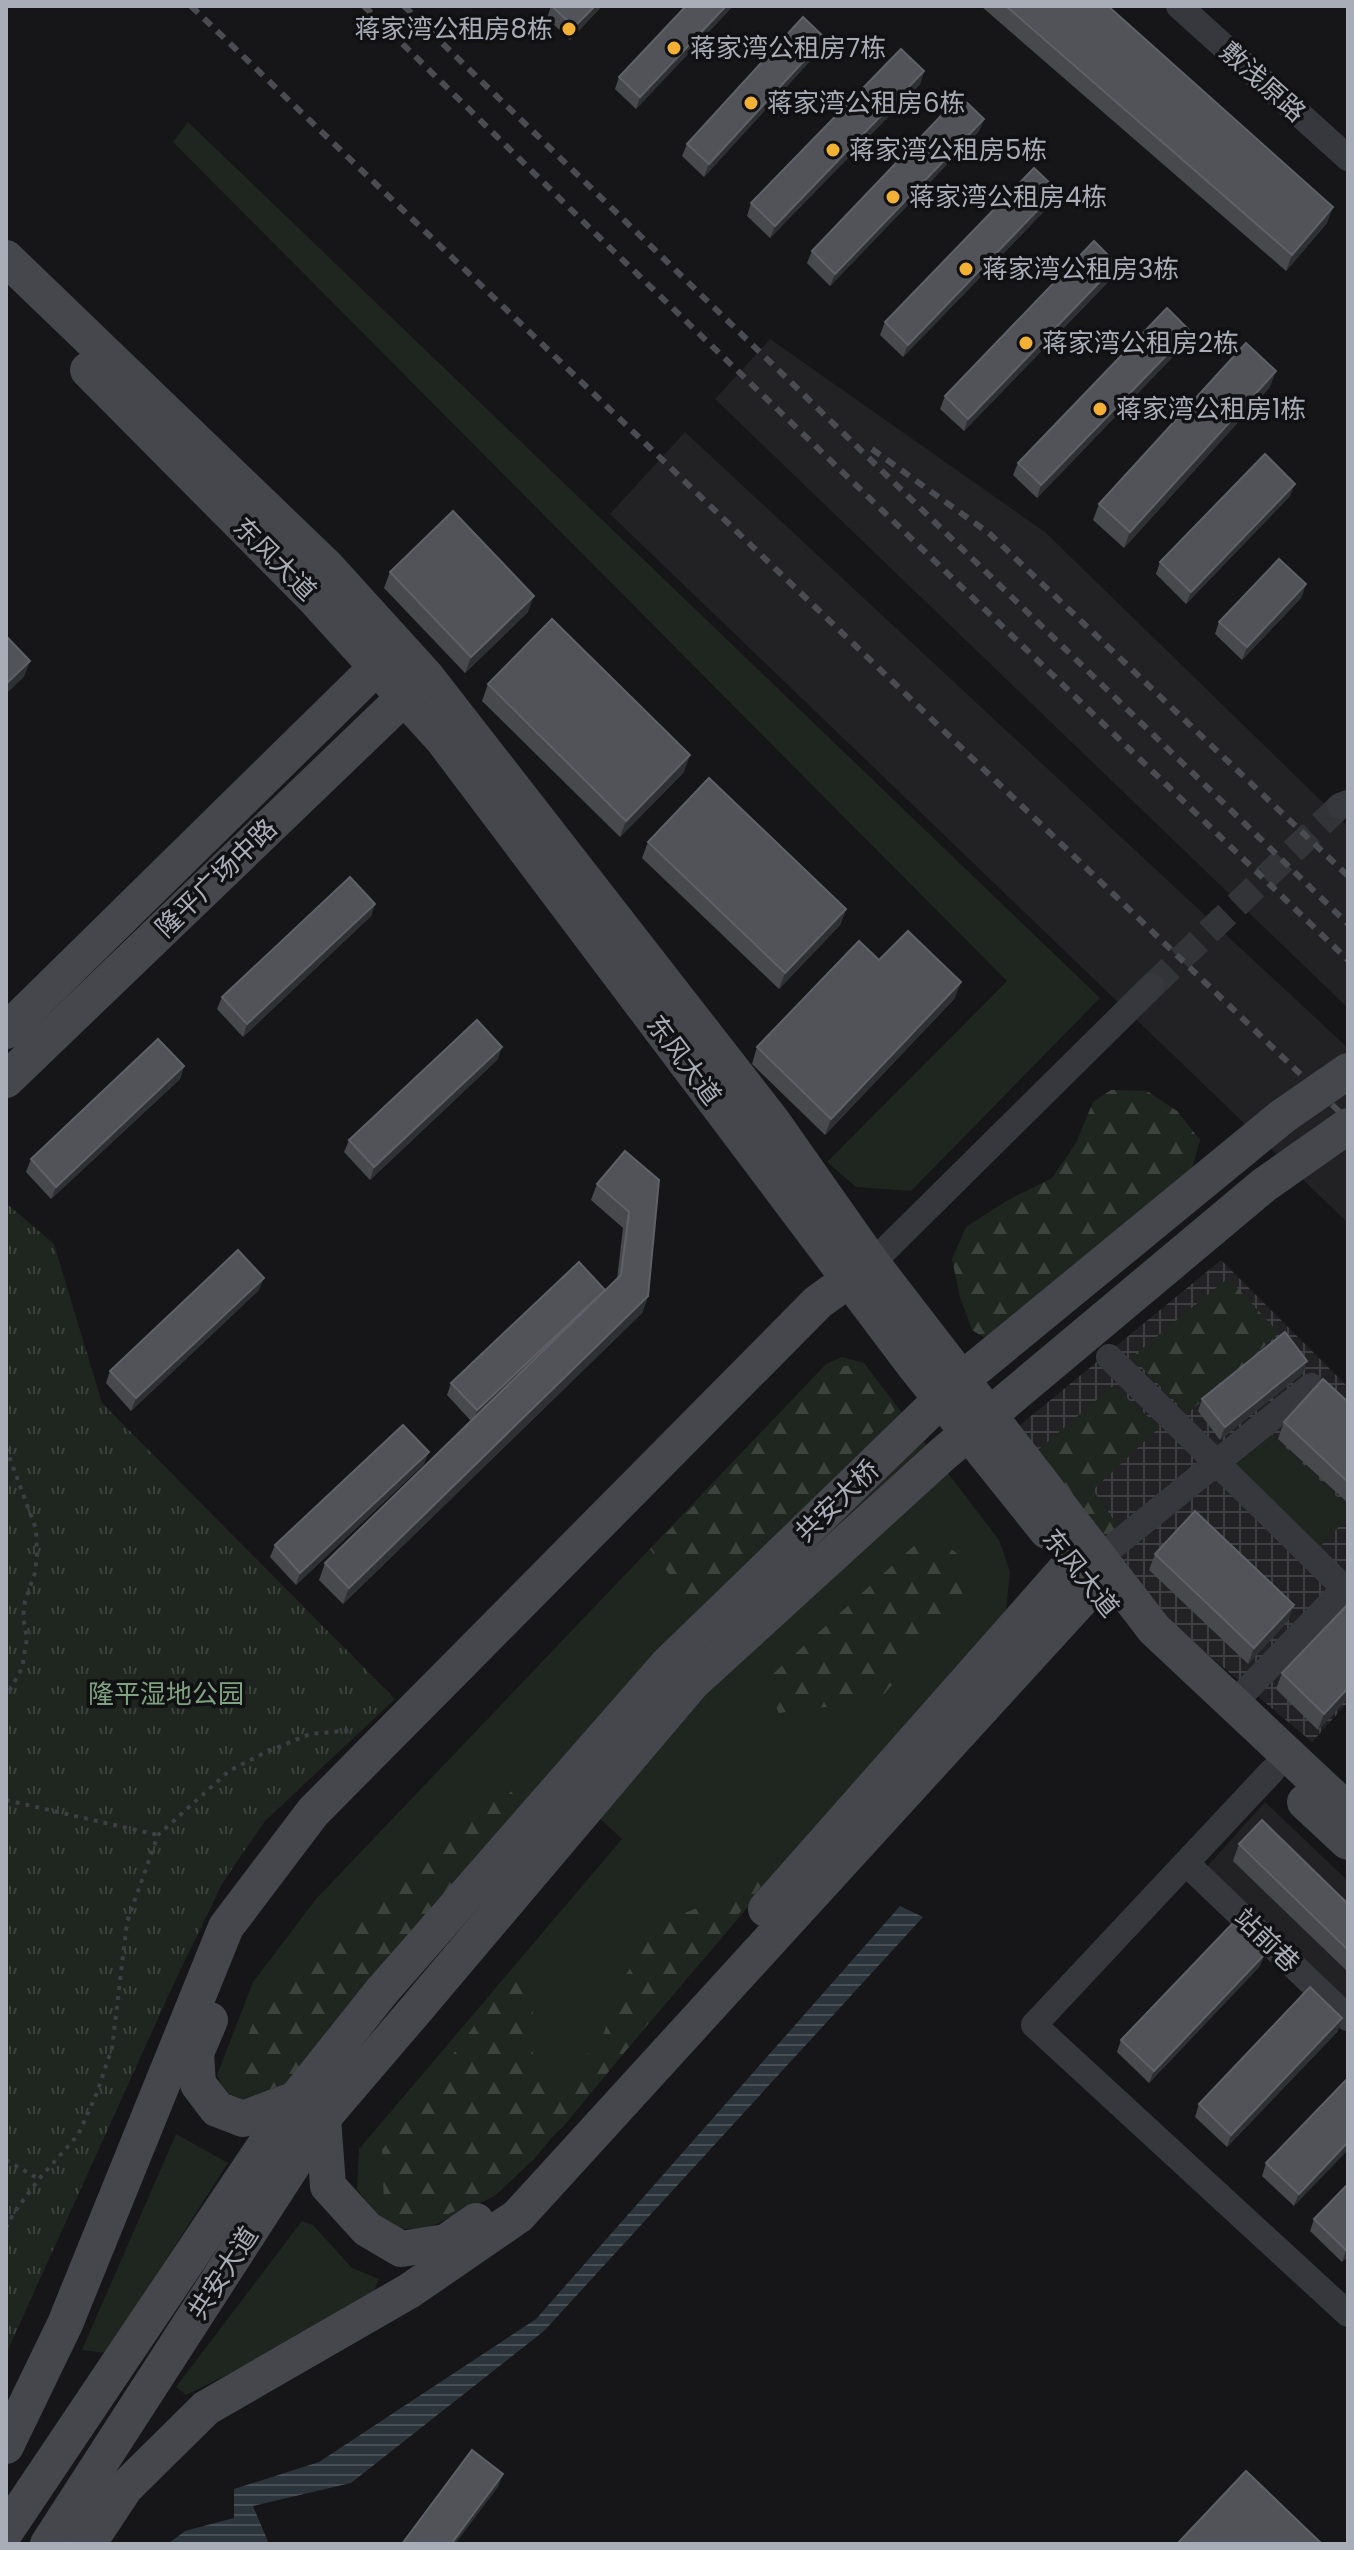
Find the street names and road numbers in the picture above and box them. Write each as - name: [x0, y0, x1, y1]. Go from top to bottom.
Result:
- street label: 敷浅原路: [1212, 34, 1314, 130]
- street label: 东风大道: [225, 509, 325, 609]
- street label: 隆平广场中路: [147, 811, 285, 945]
- street label: 东风大道: [638, 1008, 730, 1112]
- street label: 共安大桥: [787, 1452, 887, 1550]
- street label: 东风大道: [1034, 1521, 1128, 1625]
- street label: 站前巷: [1226, 1900, 1308, 1980]
- street label: 共安大道: [180, 2220, 266, 2326]

